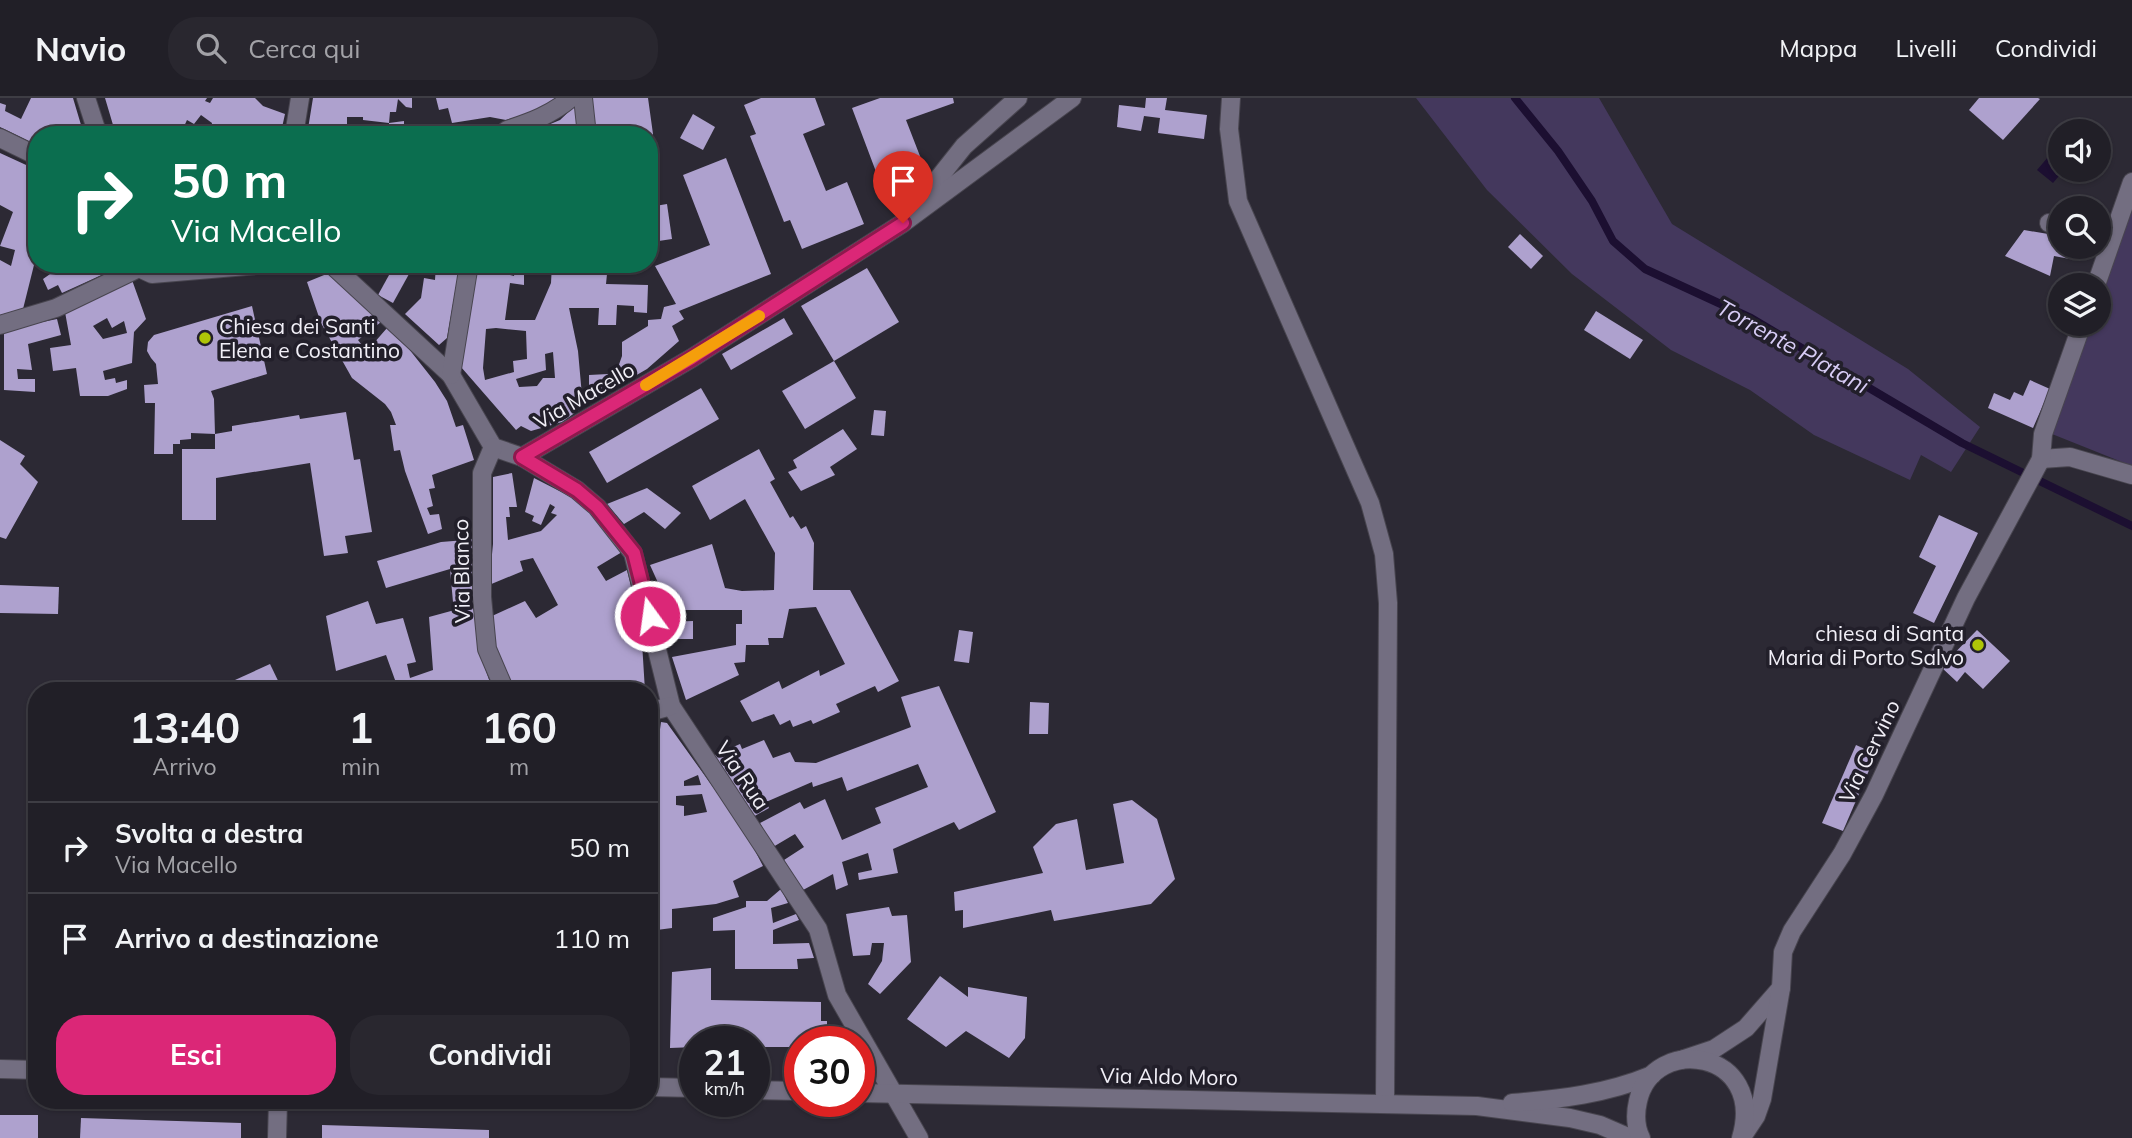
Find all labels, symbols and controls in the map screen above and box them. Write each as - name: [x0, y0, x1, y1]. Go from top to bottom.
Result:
- search box: [168, 17, 658, 80]
- text: Navio: [35, 28, 126, 69]
- icon: search: [192, 29, 230, 67]
- text: Cerca qui: [248, 32, 361, 65]
- text: Mappa: [1779, 33, 1857, 63]
- text: Livelli: [1895, 33, 1957, 63]
- text: Condividi: [1995, 33, 2097, 63]
- map controls: [2048, 119, 2111, 336]
- button: sound: [2048, 119, 2111, 182]
- text: 50 m: [171, 149, 287, 210]
- pin: [873, 151, 933, 223]
- icon: right: [56, 154, 147, 245]
- icon: arrive: [884, 162, 922, 200]
- button: search: [2048, 196, 2111, 259]
- text: Via Macello: [171, 210, 342, 250]
- button: layers: [2048, 273, 2111, 336]
- water label: Torrente Platani: [1712, 292, 1875, 400]
- place label: Chiesa dei Santi Elena e Costantino: [219, 313, 400, 363]
- marker: Chiesa dei Santi Elena e Costantino: [197, 330, 213, 346]
- street label: Via Macello: [529, 356, 639, 434]
- street label: Via Blanco: [447, 519, 475, 623]
- position arrow: [613, 579, 687, 653]
- place label: chiesa di Santa Maria di Porto Salvo: [1768, 620, 1964, 670]
- marker: chiesa di Santa Maria di Porto Salvo: [1970, 637, 1986, 653]
- street label: Via Cervino: [1833, 695, 1905, 807]
- text: 13:40: [129, 701, 240, 754]
- text: 1: [348, 701, 373, 754]
- text: 160: [481, 701, 557, 754]
- street label: Via Rua: [711, 736, 775, 814]
- text: Arrivo: [152, 752, 217, 781]
- text: min: [341, 752, 380, 781]
- text: m: [509, 752, 529, 781]
- text: Svolta a destra: [115, 817, 303, 850]
- icon: right: [56, 829, 94, 867]
- text: 50 m: [569, 831, 630, 864]
- text: Via Macello: [115, 850, 238, 879]
- icon: arrive: [56, 920, 94, 958]
- text: Arrivo a destinazione: [115, 922, 379, 955]
- text: 110 m: [554, 922, 630, 955]
- button: Esci: [56, 1015, 336, 1095]
- button: Condividi: [350, 1015, 630, 1095]
- speed limit sign: 30: [784, 1026, 875, 1117]
- text: 21: [703, 1040, 746, 1084]
- street label: Via Aldo Moro: [1100, 1062, 1238, 1090]
- text: km/h: [704, 1077, 745, 1100]

